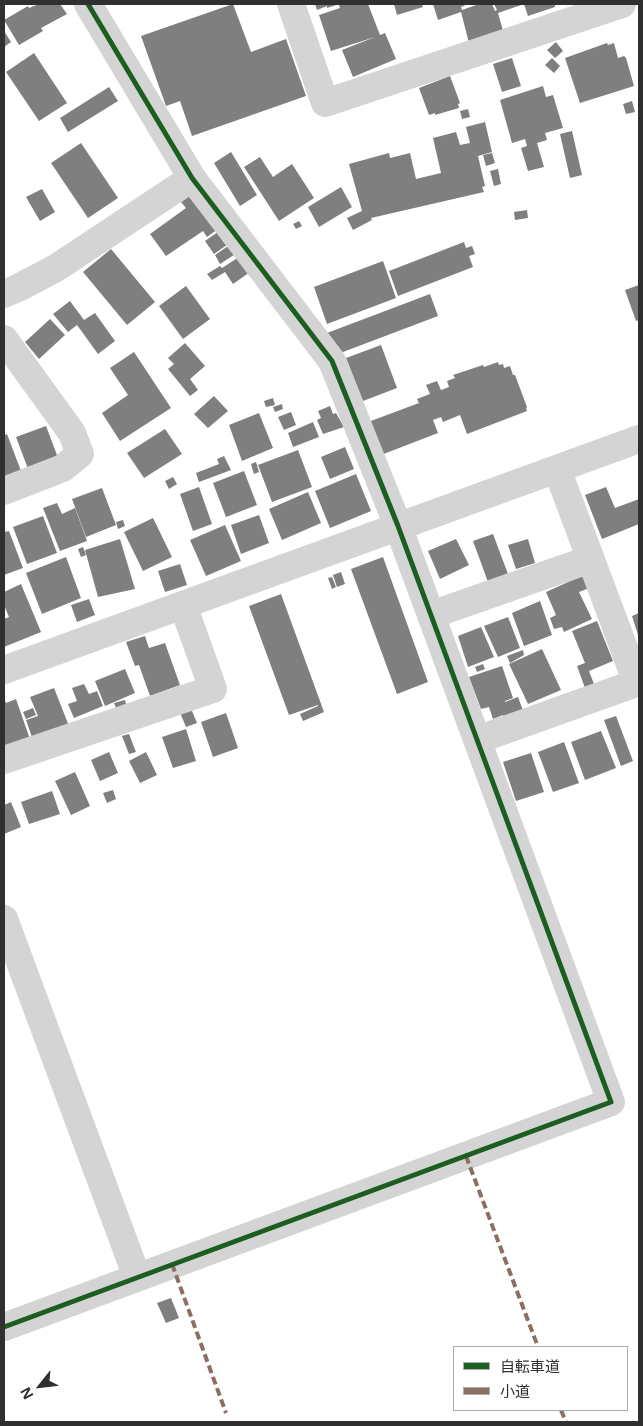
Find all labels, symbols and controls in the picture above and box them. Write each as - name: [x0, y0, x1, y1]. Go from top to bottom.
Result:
- legend: [453, 1346, 628, 1411]
- text: 自転車道: [500, 1356, 560, 1376]
- north arrow: [15, 1361, 65, 1411]
- text: 小道: [500, 1381, 530, 1401]
- text: N: [15, 1384, 38, 1403]

